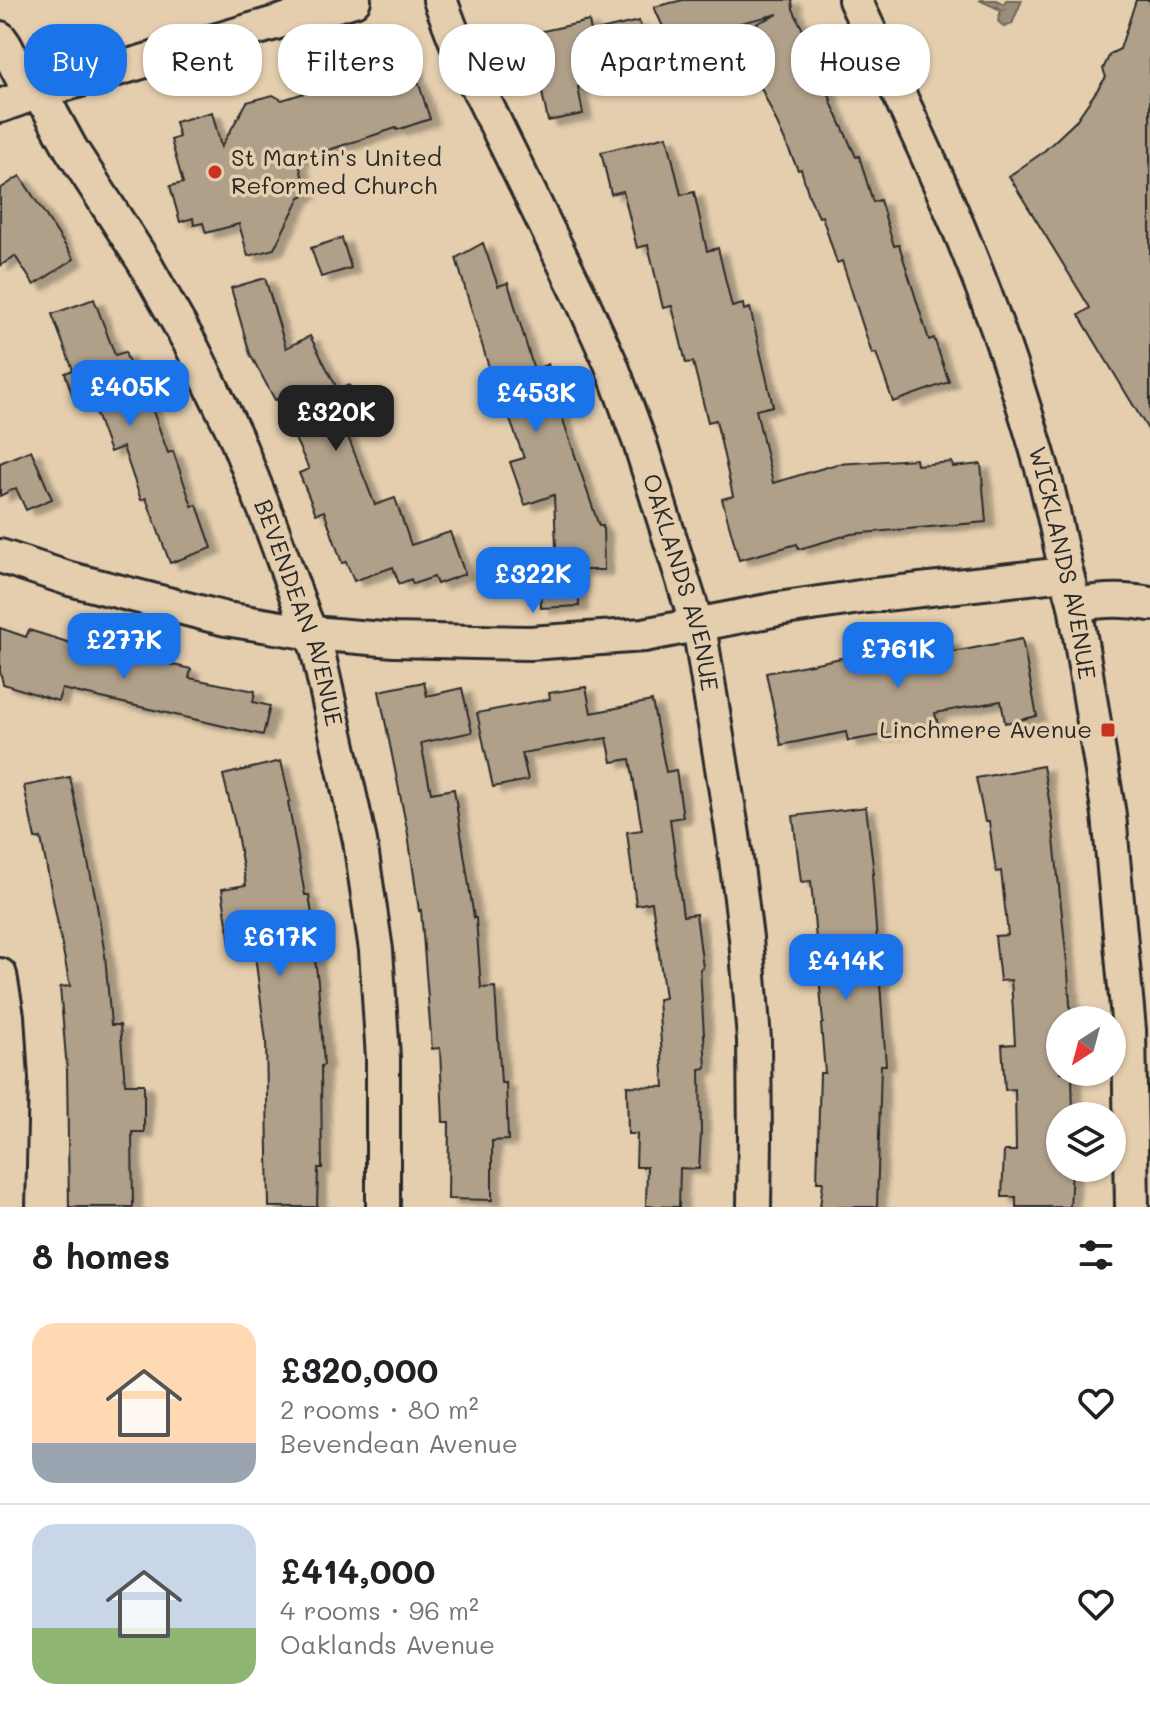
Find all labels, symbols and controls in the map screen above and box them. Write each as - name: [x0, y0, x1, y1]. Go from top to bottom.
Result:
- chip: Buy: [24, 24, 127, 96]
- chip: Rent: [143, 24, 262, 96]
- chip: Filters: [278, 24, 423, 96]
- chip: New: [439, 24, 555, 96]
- chip: Apartment: [571, 24, 775, 96]
- chip: House: [791, 24, 930, 96]
- place label: St Martin's United Reformed Church: [231, 141, 442, 200]
- marker: St Martin's United Reformed Church: [206, 163, 224, 181]
- pin: £405K: [74, 360, 186, 428]
- pin: £453K: [480, 366, 592, 434]
- text: £405K: [89, 369, 171, 403]
- text: £453K: [496, 375, 576, 409]
- pin: £320K: [280, 385, 392, 453]
- text: £320K: [296, 394, 376, 428]
- street label: WICKLANDS AVENUE: [1023, 443, 1104, 681]
- street label: OAKLANDS AVENUE: [637, 470, 726, 693]
- street label: BEVENDEAN AVENUE: [248, 494, 351, 729]
- pin: £322K: [477, 547, 589, 615]
- text: £322K: [494, 556, 572, 590]
- pin: £277K: [68, 613, 180, 681]
- text: £277K: [86, 622, 162, 656]
- pin: £761K: [842, 622, 954, 690]
- text: £761K: [860, 631, 936, 665]
- place label: Linchmere Avenue: [879, 713, 1092, 744]
- marker: Linchmere Avenue: [1099, 721, 1117, 739]
- pin: £617K: [224, 910, 336, 978]
- text: £617K: [242, 919, 318, 953]
- pin: £414K: [790, 934, 902, 1002]
- text: £414K: [807, 943, 885, 977]
- north arrow: [1046, 1006, 1126, 1086]
- map controls: [1046, 1006, 1126, 1182]
- button: layers: [1046, 1102, 1126, 1182]
- text: 8 homes: [32, 1233, 170, 1278]
- icon: filters: [1074, 1233, 1118, 1277]
- text: £320,000: [280, 1347, 438, 1392]
- icon: home: [96, 1355, 192, 1451]
- icon: heart: [1074, 1381, 1118, 1425]
- text: 2 rooms · 80 m²: [280, 1392, 479, 1426]
- text: Bevendean Avenue: [280, 1426, 518, 1460]
- text: £414,000: [280, 1548, 435, 1593]
- icon: home: [96, 1556, 192, 1652]
- icon: heart: [1074, 1582, 1118, 1626]
- text: 4 rooms · 96 m²: [280, 1593, 479, 1627]
- text: Oaklands Avenue: [280, 1627, 495, 1661]

